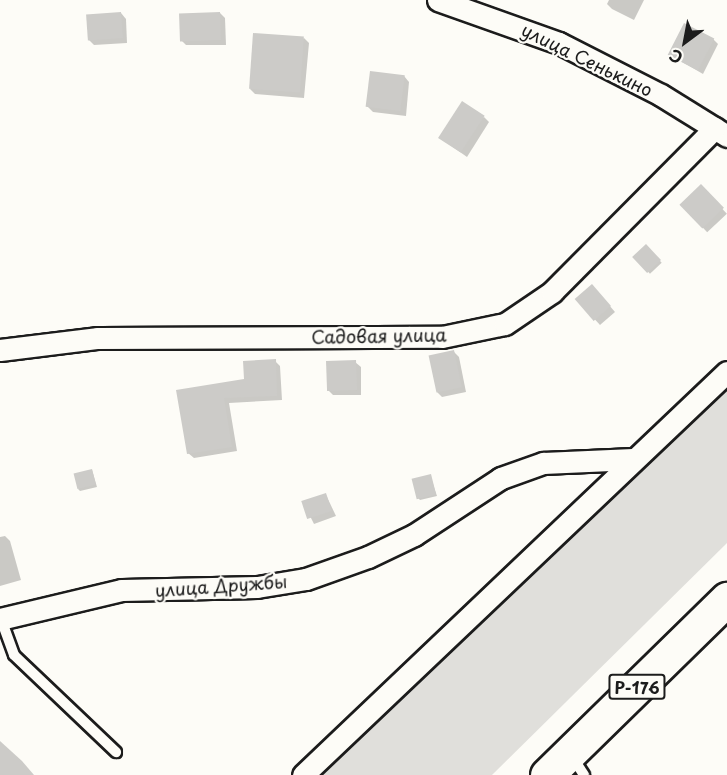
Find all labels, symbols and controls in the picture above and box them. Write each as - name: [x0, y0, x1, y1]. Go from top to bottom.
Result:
- north arrow: [655, 12, 715, 72]
- street label: улица Сенькино: [517, 19, 657, 101]
- text: С: [664, 44, 687, 71]
- street label: Садовая улица: [311, 324, 447, 348]
- street label: улица Дружбы: [154, 571, 288, 601]
- road number: Р-176: [607, 674, 667, 700]

